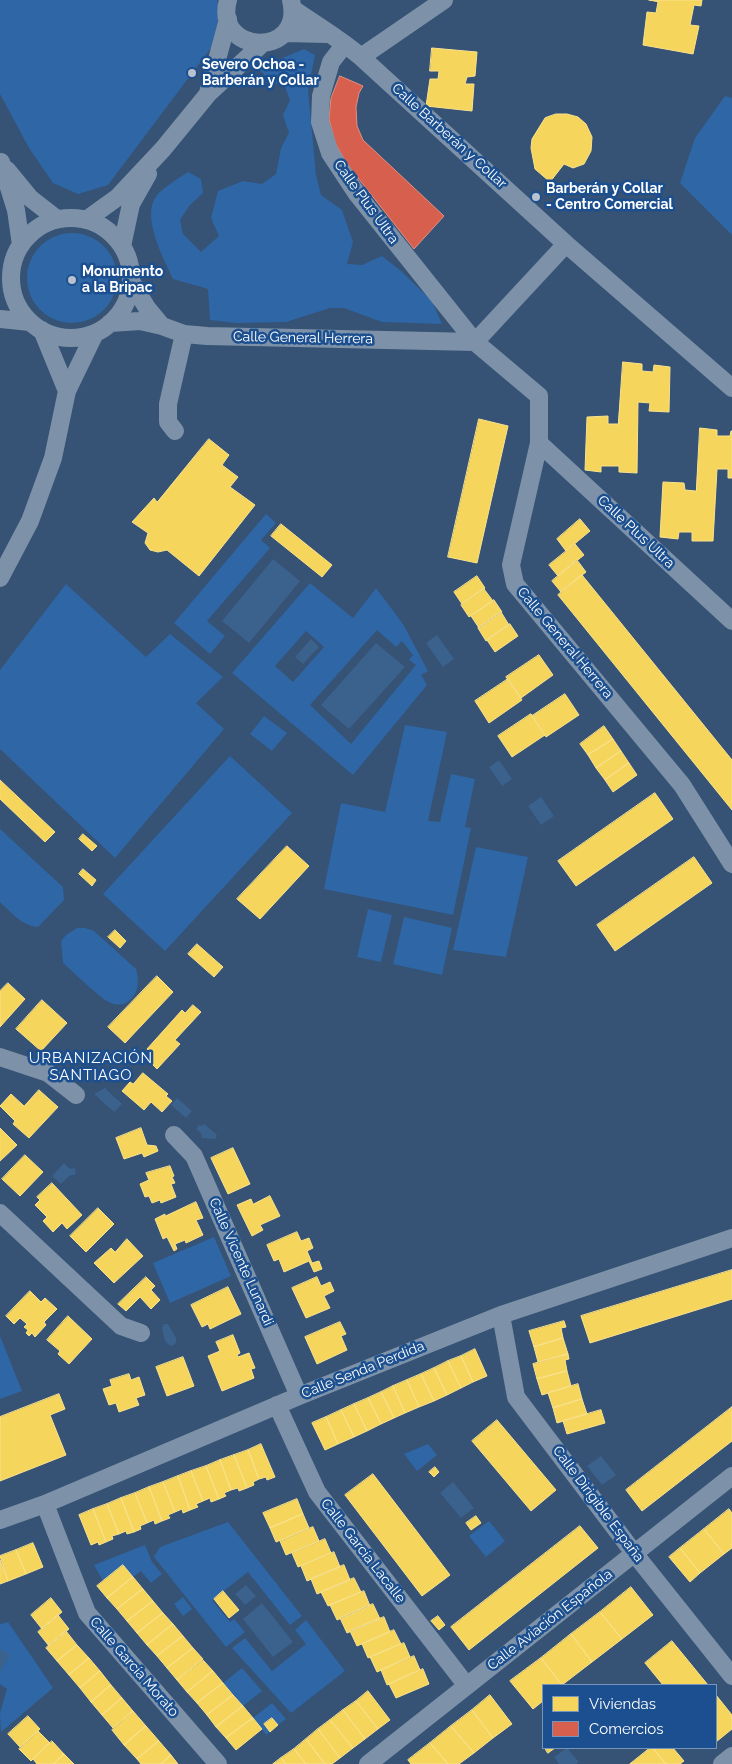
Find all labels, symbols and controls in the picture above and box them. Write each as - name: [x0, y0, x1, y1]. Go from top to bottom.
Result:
- place label: Severo Ochoa - Barberán y Collar: [202, 57, 319, 90]
- marker: Severo Ochoa - Barberán y Collar: [186, 67, 198, 79]
- street label: Calle Barberán y Collar: [388, 80, 510, 192]
- street label: Calle Plus Ultra: [330, 157, 402, 247]
- place label: Barberán y Collar - Centro Comercial: [546, 181, 673, 213]
- marker: Barberán y Collar - Centro Comercial: [530, 191, 542, 203]
- place label: Monumento a la Bripac: [82, 264, 163, 296]
- marker: Monumento a la Bripac: [66, 274, 78, 286]
- street label: Calle General Herrera: [233, 328, 373, 348]
- street label: Calle Plus Ultra: [594, 492, 678, 572]
- street label: Calle General Herrera: [514, 584, 616, 702]
- district label: URBANIZACIÓN SANTIAGO: [27, 1049, 155, 1084]
- street label: Calle Vicente Lunardi: [205, 1195, 277, 1329]
- street label: Calle Senda Perdida: [299, 1338, 427, 1402]
- street label: Calle Dirigible España: [549, 1443, 647, 1565]
- street label: Calle García Lacalle: [317, 1495, 409, 1607]
- street label: Calle Aviación Española: [484, 1566, 616, 1674]
- street label: Calle García Morato: [86, 1614, 182, 1720]
- legend: [542, 1684, 717, 1749]
- text: Viviendas: [589, 1695, 656, 1713]
- text: Comercios: [589, 1720, 664, 1738]

